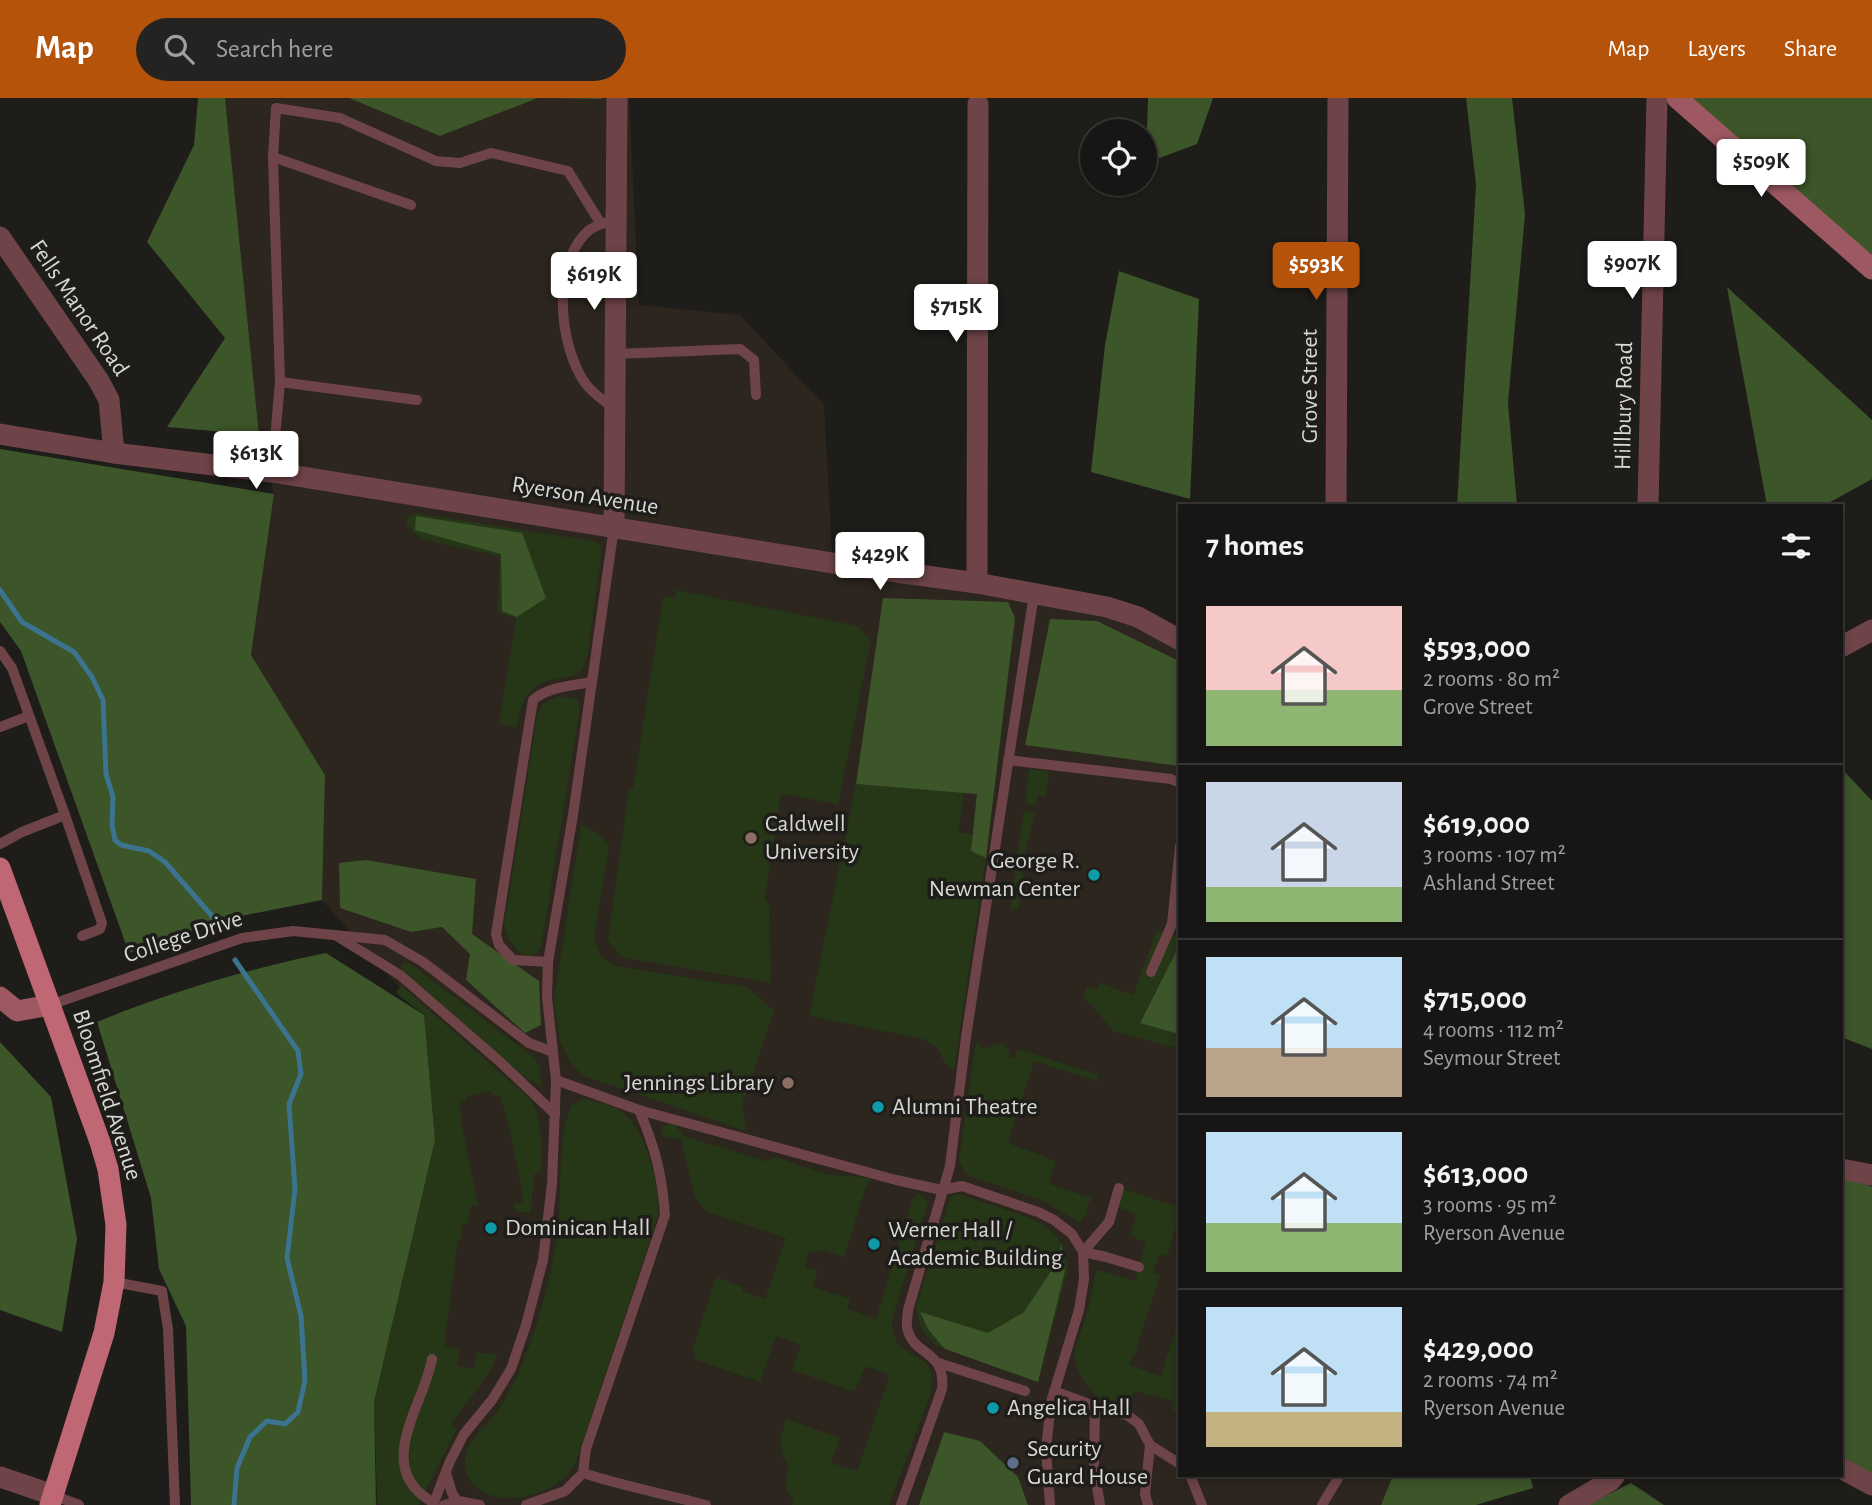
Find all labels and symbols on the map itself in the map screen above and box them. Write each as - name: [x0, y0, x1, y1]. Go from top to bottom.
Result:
- pin: $509K: [1712, 140, 1810, 199]
- street label: Fells Manor Road: [25, 236, 133, 380]
- pin: $593K: [1267, 242, 1365, 302]
- pin: $907K: [1583, 242, 1681, 301]
- pin: $619K: [545, 252, 643, 312]
- pin: $715K: [907, 285, 1005, 344]
- street label: Grove Street: [1298, 328, 1322, 443]
- street label: Hillbury Road: [1611, 342, 1637, 470]
- pin: $613K: [207, 432, 305, 491]
- street label: Ryerson Avenue: [510, 473, 660, 519]
- pin: $429K: [831, 532, 929, 592]
- place label: Caldwell University: [765, 812, 859, 864]
- marker: Caldwell University: [743, 830, 759, 846]
- place label: George R. Newman Center: [929, 849, 1080, 901]
- marker: George R. Newman Center: [1086, 867, 1102, 883]
- street label: College Drive: [121, 907, 245, 967]
- street label: Bloomfield Avenue: [68, 1007, 146, 1183]
- place label: Jennings Library: [624, 1071, 774, 1095]
- marker: Jennings Library: [780, 1075, 796, 1091]
- place label: Alumni Theatre: [892, 1095, 1038, 1119]
- marker: Alumni Theatre: [870, 1099, 886, 1115]
- place label: Dominican Hall: [505, 1216, 650, 1240]
- place label: Werner Hall / Academic Building: [888, 1218, 1063, 1270]
- marker: Dominican Hall: [483, 1220, 499, 1236]
- marker: Werner Hall / Academic Building: [866, 1236, 882, 1252]
- place label: Angelica Hall: [1007, 1396, 1130, 1420]
- marker: Angelica Hall: [985, 1400, 1001, 1416]
- place label: Security Guard House: [1027, 1437, 1148, 1489]
- marker: Security Guard House: [1005, 1455, 1021, 1471]

